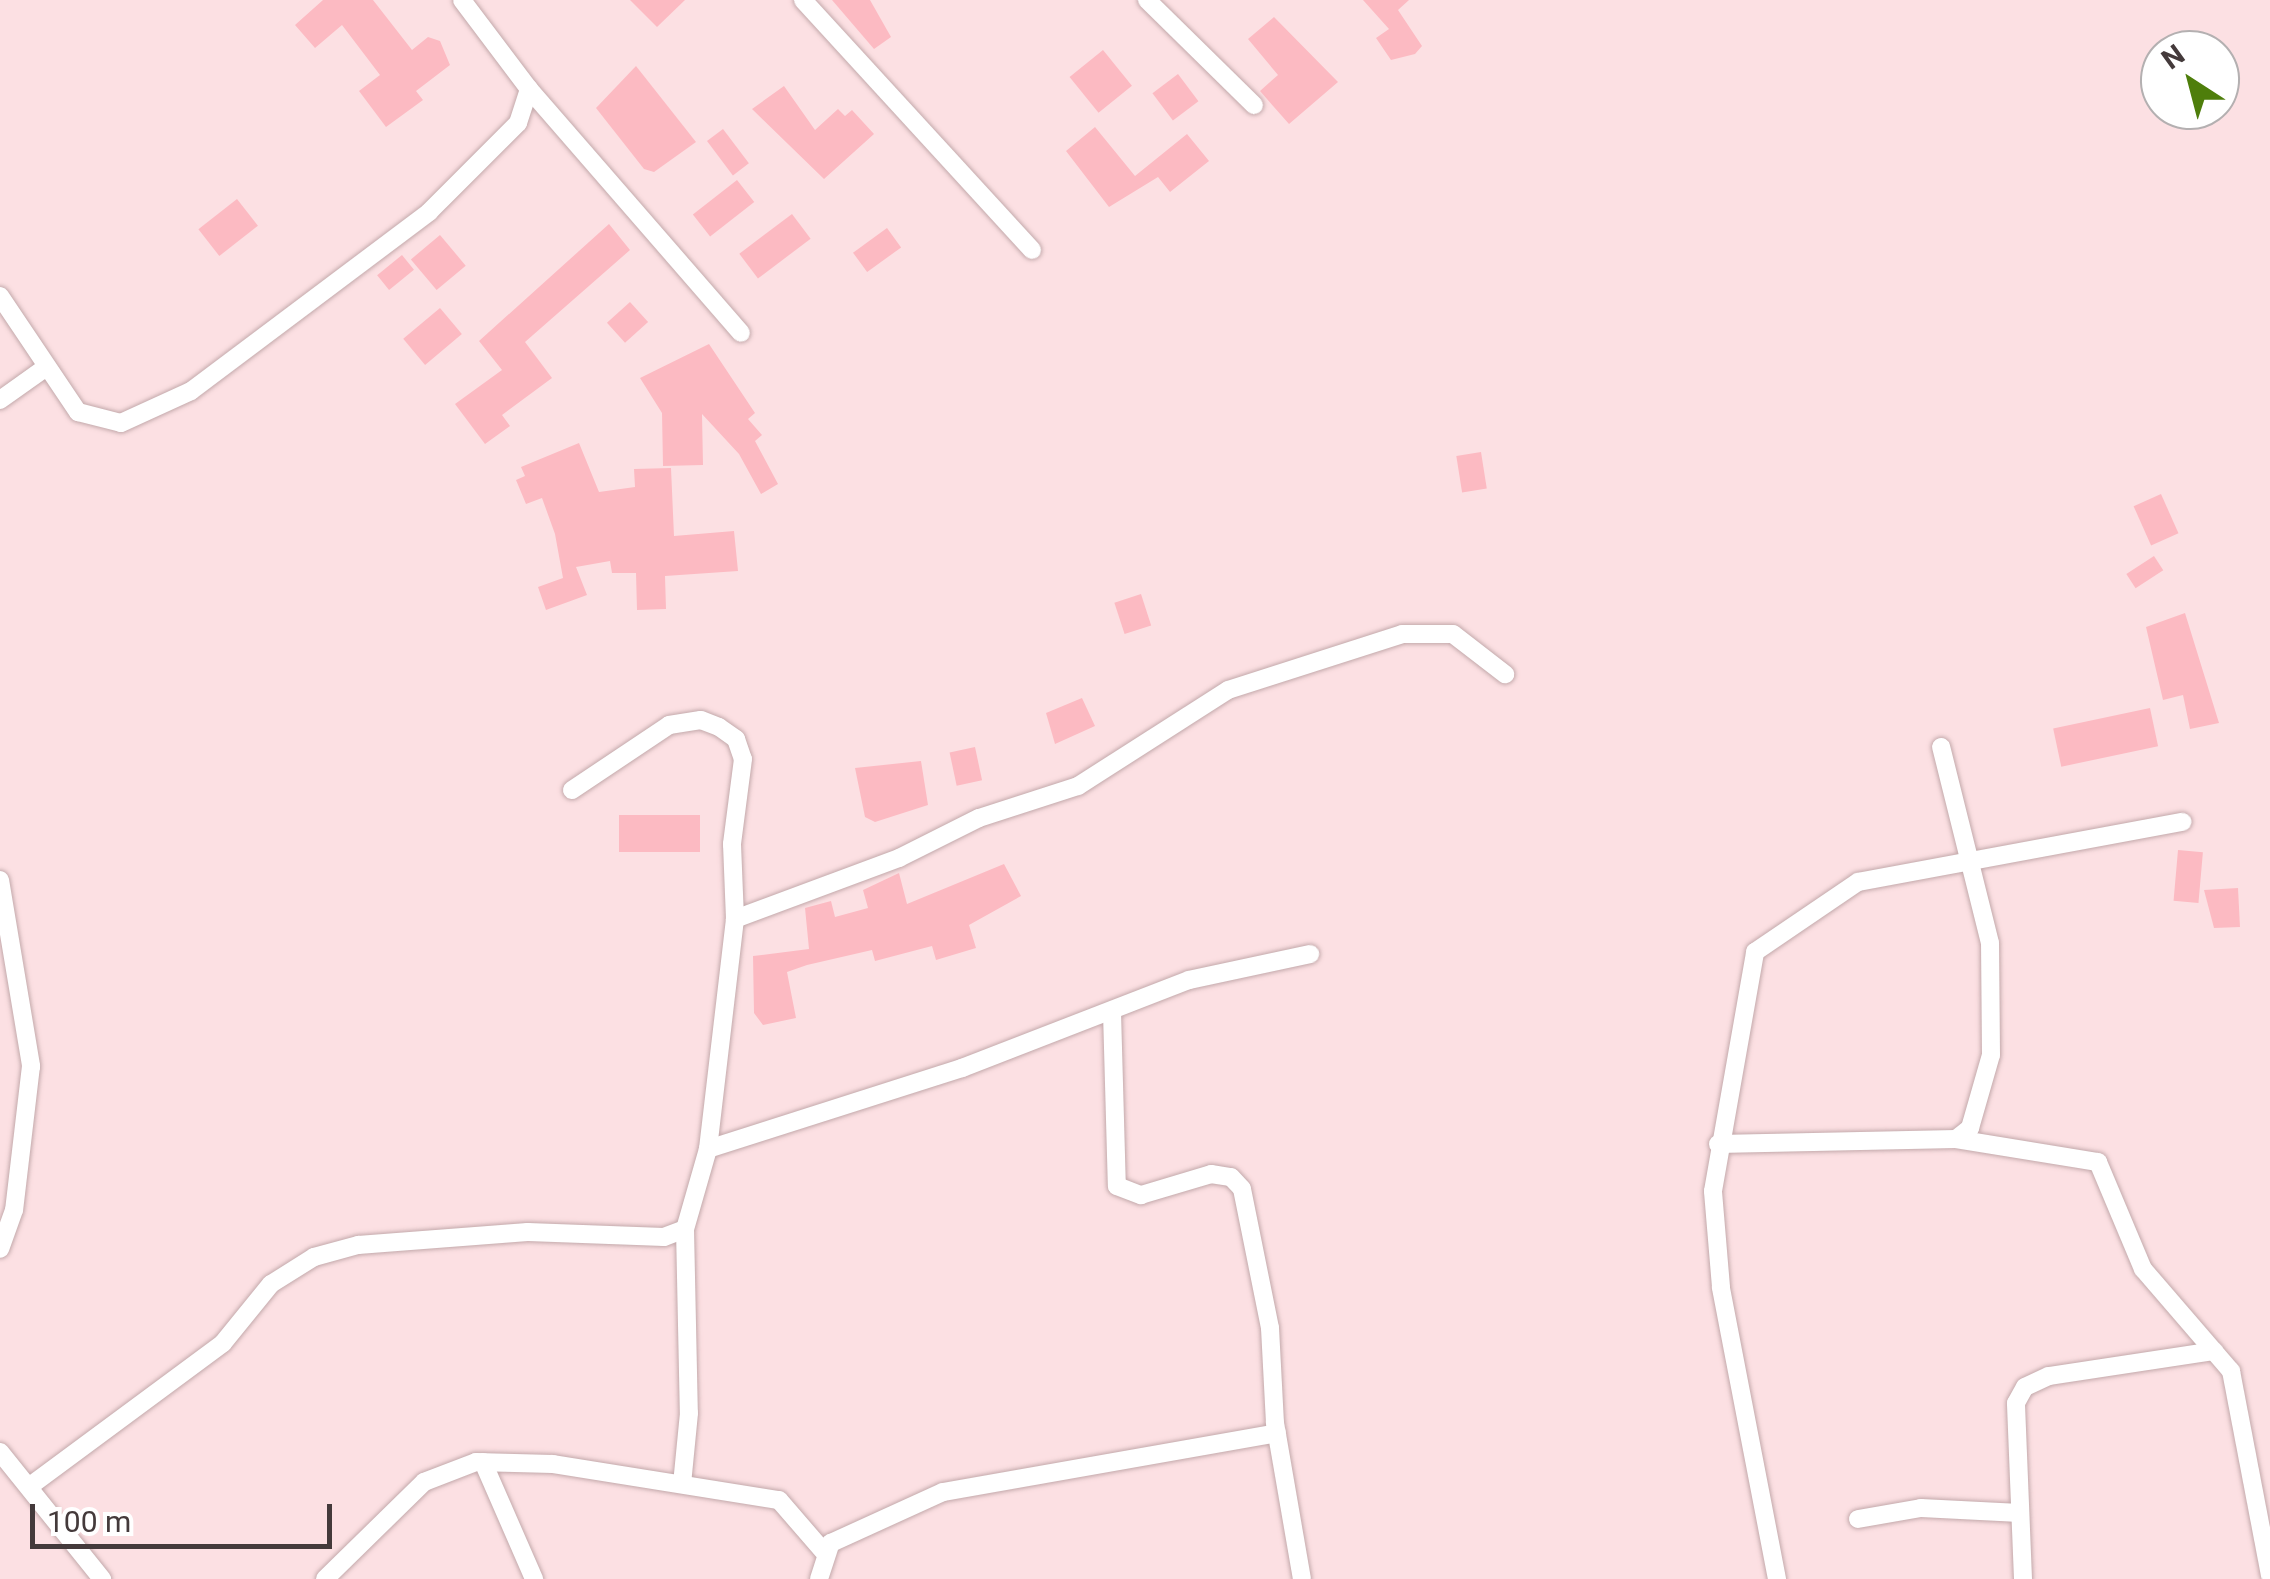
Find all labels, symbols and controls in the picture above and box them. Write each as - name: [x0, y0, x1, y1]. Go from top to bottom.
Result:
- north arrow: [2140, 30, 2240, 130]
- text: N: [2156, 38, 2191, 76]
- scale bar: [35, 1484, 338, 1546]
- text: 100 m: [47, 1504, 131, 1539]

